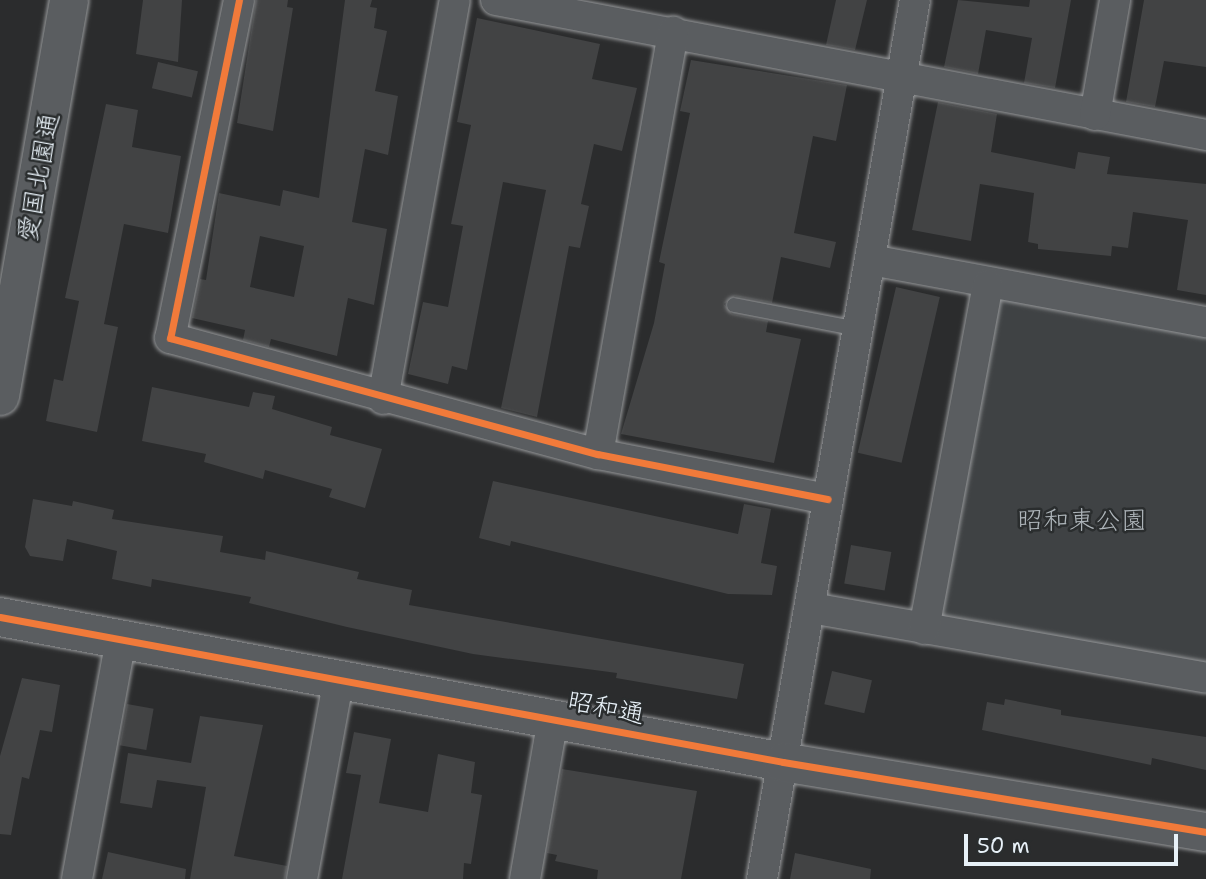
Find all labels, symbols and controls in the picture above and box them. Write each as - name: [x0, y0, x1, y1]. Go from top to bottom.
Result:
- street label: 愛国北園通: [11, 110, 65, 244]
- park label: 昭和東公園: [1017, 504, 1147, 536]
- street label: 昭和通: [565, 684, 647, 730]
- scale bar: [968, 820, 1182, 864]
- text: 50 m: [977, 832, 1030, 860]

